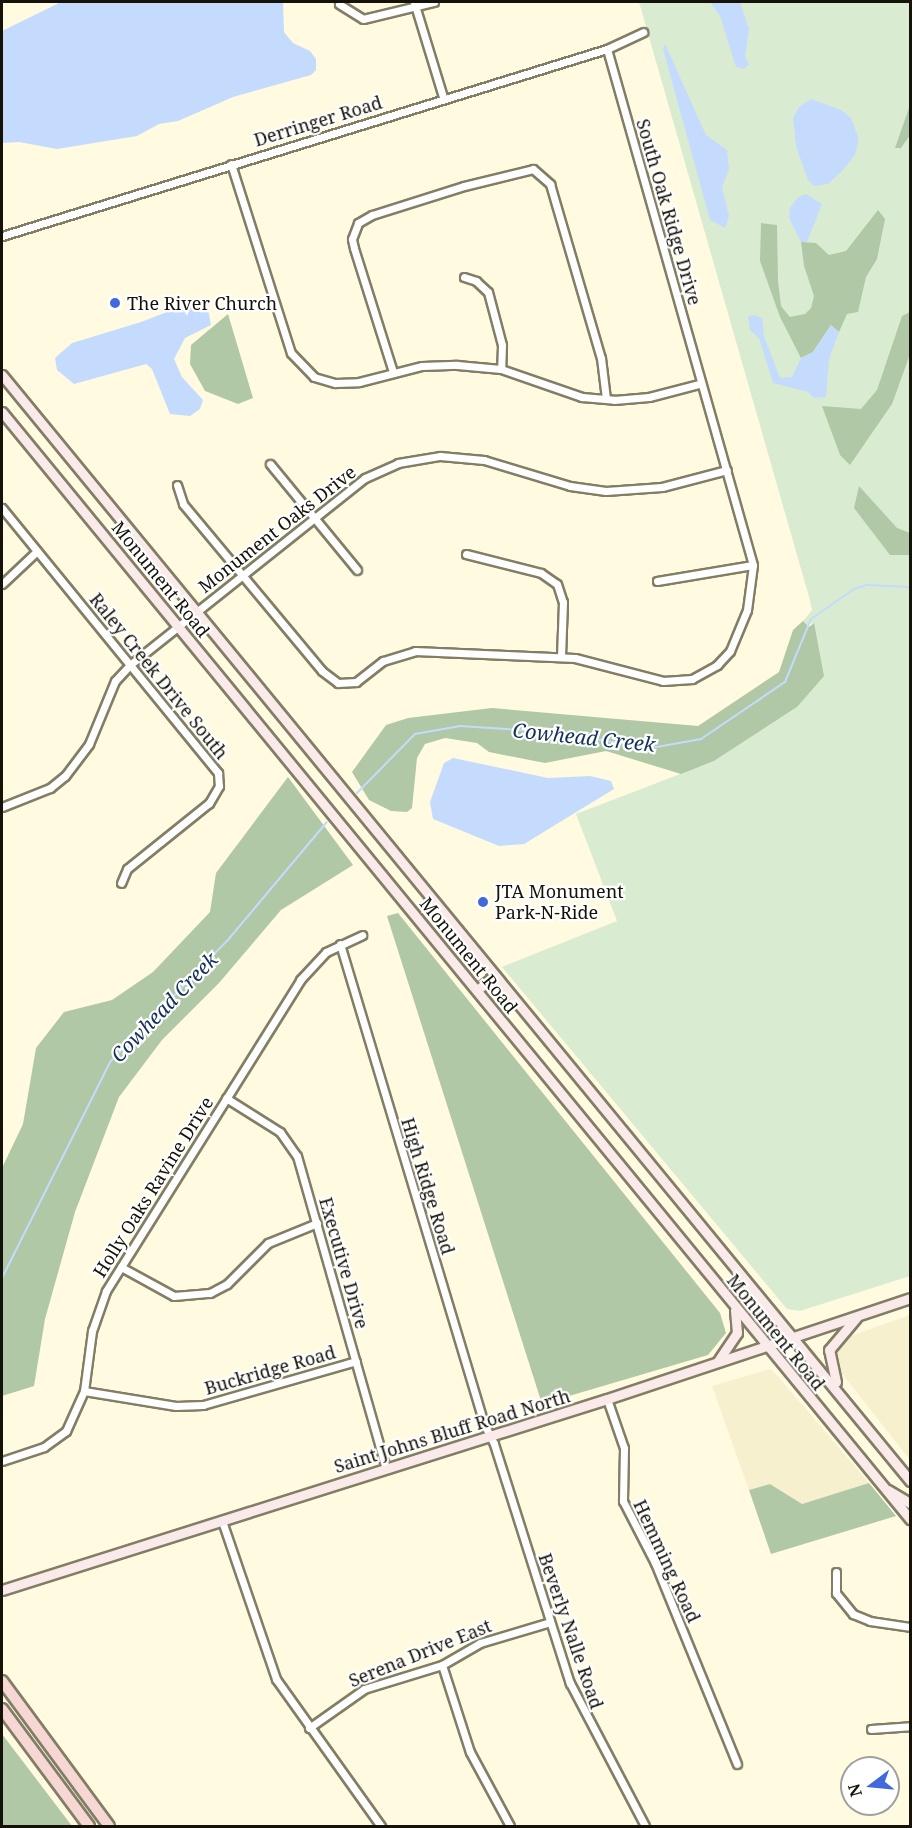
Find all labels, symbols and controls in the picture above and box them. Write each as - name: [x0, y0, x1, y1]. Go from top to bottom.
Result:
- street label: Derringer Road: [251, 91, 385, 151]
- street label: South Oak Ridge Drive: [632, 116, 706, 308]
- place label: The River Church: [127, 292, 277, 314]
- marker: The River Church: [108, 296, 122, 310]
- street label: Monument Oaks Drive: [194, 461, 360, 597]
- street label: Monument Road: [108, 517, 214, 641]
- street label: Raley Creek Drive South: [85, 589, 233, 763]
- water label: Cowhead Creek: [512, 718, 656, 756]
- place label: JTA Monument Park-N-Ride: [495, 881, 624, 924]
- street label: Monument Road: [416, 893, 522, 1017]
- marker: JTA Monument Park-N-Ride: [476, 895, 490, 909]
- water label: Cowhead Creek: [106, 947, 222, 1067]
- street label: Holly Oaks Ravine Drive: [88, 1093, 218, 1281]
- street label: High Ridge Road: [397, 1115, 459, 1257]
- street label: Executive Drive: [315, 1195, 373, 1331]
- street label: Monument Road: [723, 1270, 829, 1394]
- street label: Buckridge Road: [202, 1341, 338, 1399]
- street label: Saint Johns Bluff Road North: [331, 1385, 573, 1477]
- street label: Hemming Road: [629, 1496, 705, 1626]
- street label: Beverly Nalle Road: [534, 1550, 608, 1712]
- street label: Serena Drive East: [346, 1615, 494, 1691]
- north arrow: [840, 1756, 900, 1816]
- text: N: [842, 1781, 867, 1800]

